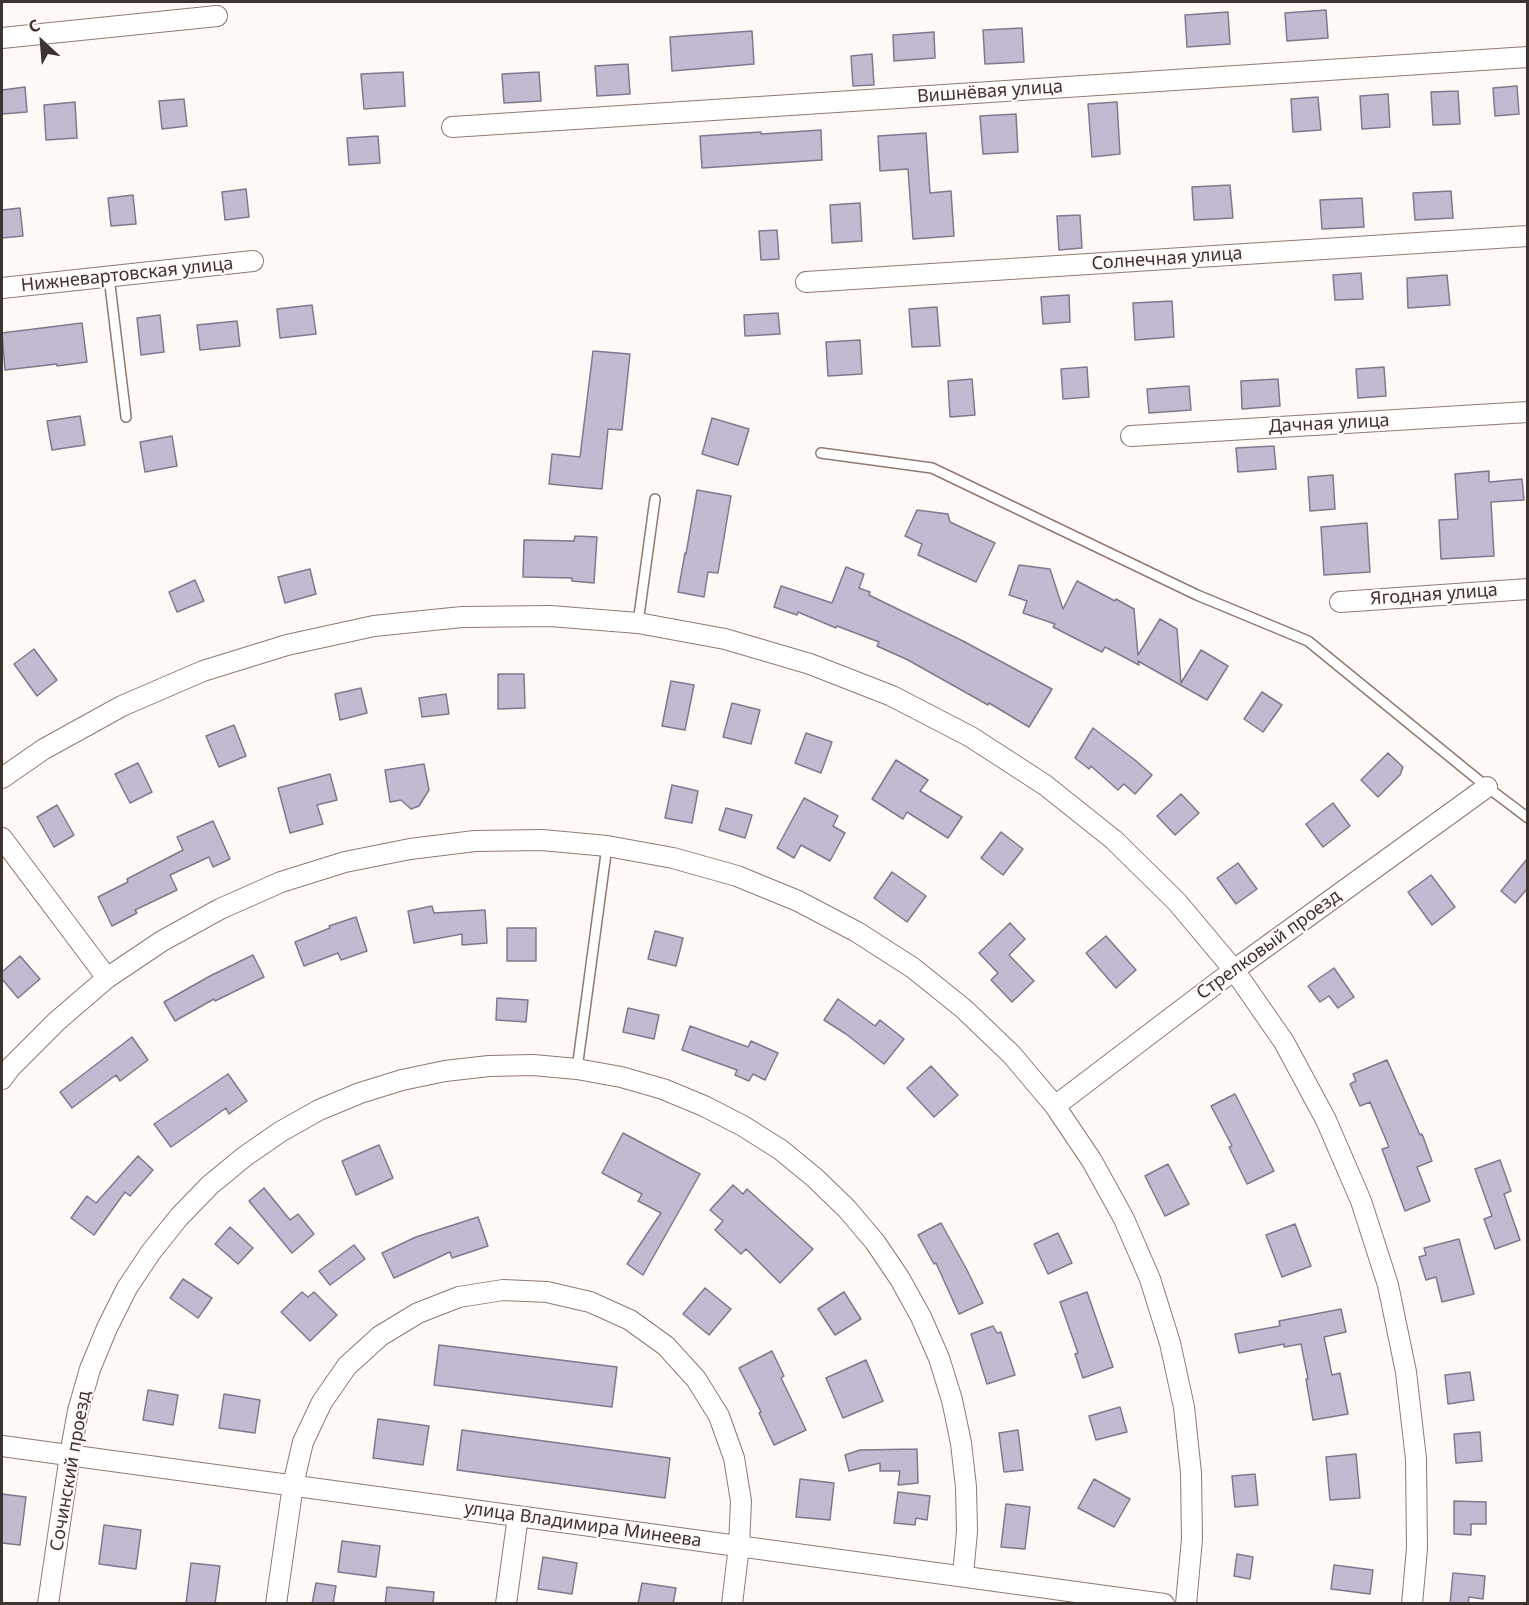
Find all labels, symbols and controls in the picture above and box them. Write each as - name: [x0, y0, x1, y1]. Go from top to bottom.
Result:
- north arrow: [12, 12, 72, 72]
- text: С: [25, 14, 44, 38]
- street label: Вишнёвая улица: [916, 76, 1064, 108]
- street label: Солнечная улица: [1091, 243, 1243, 275]
- street label: Нижневартовская улица: [20, 253, 234, 297]
- street label: Дачная улица: [1268, 410, 1390, 438]
- street label: Ягодная улица: [1370, 580, 1498, 610]
- street label: Стрелковый проезд: [1193, 885, 1345, 1005]
- street label: Сочинский проезд: [46, 1389, 96, 1553]
- street label: улица Владимира Минеева: [463, 1498, 703, 1552]

